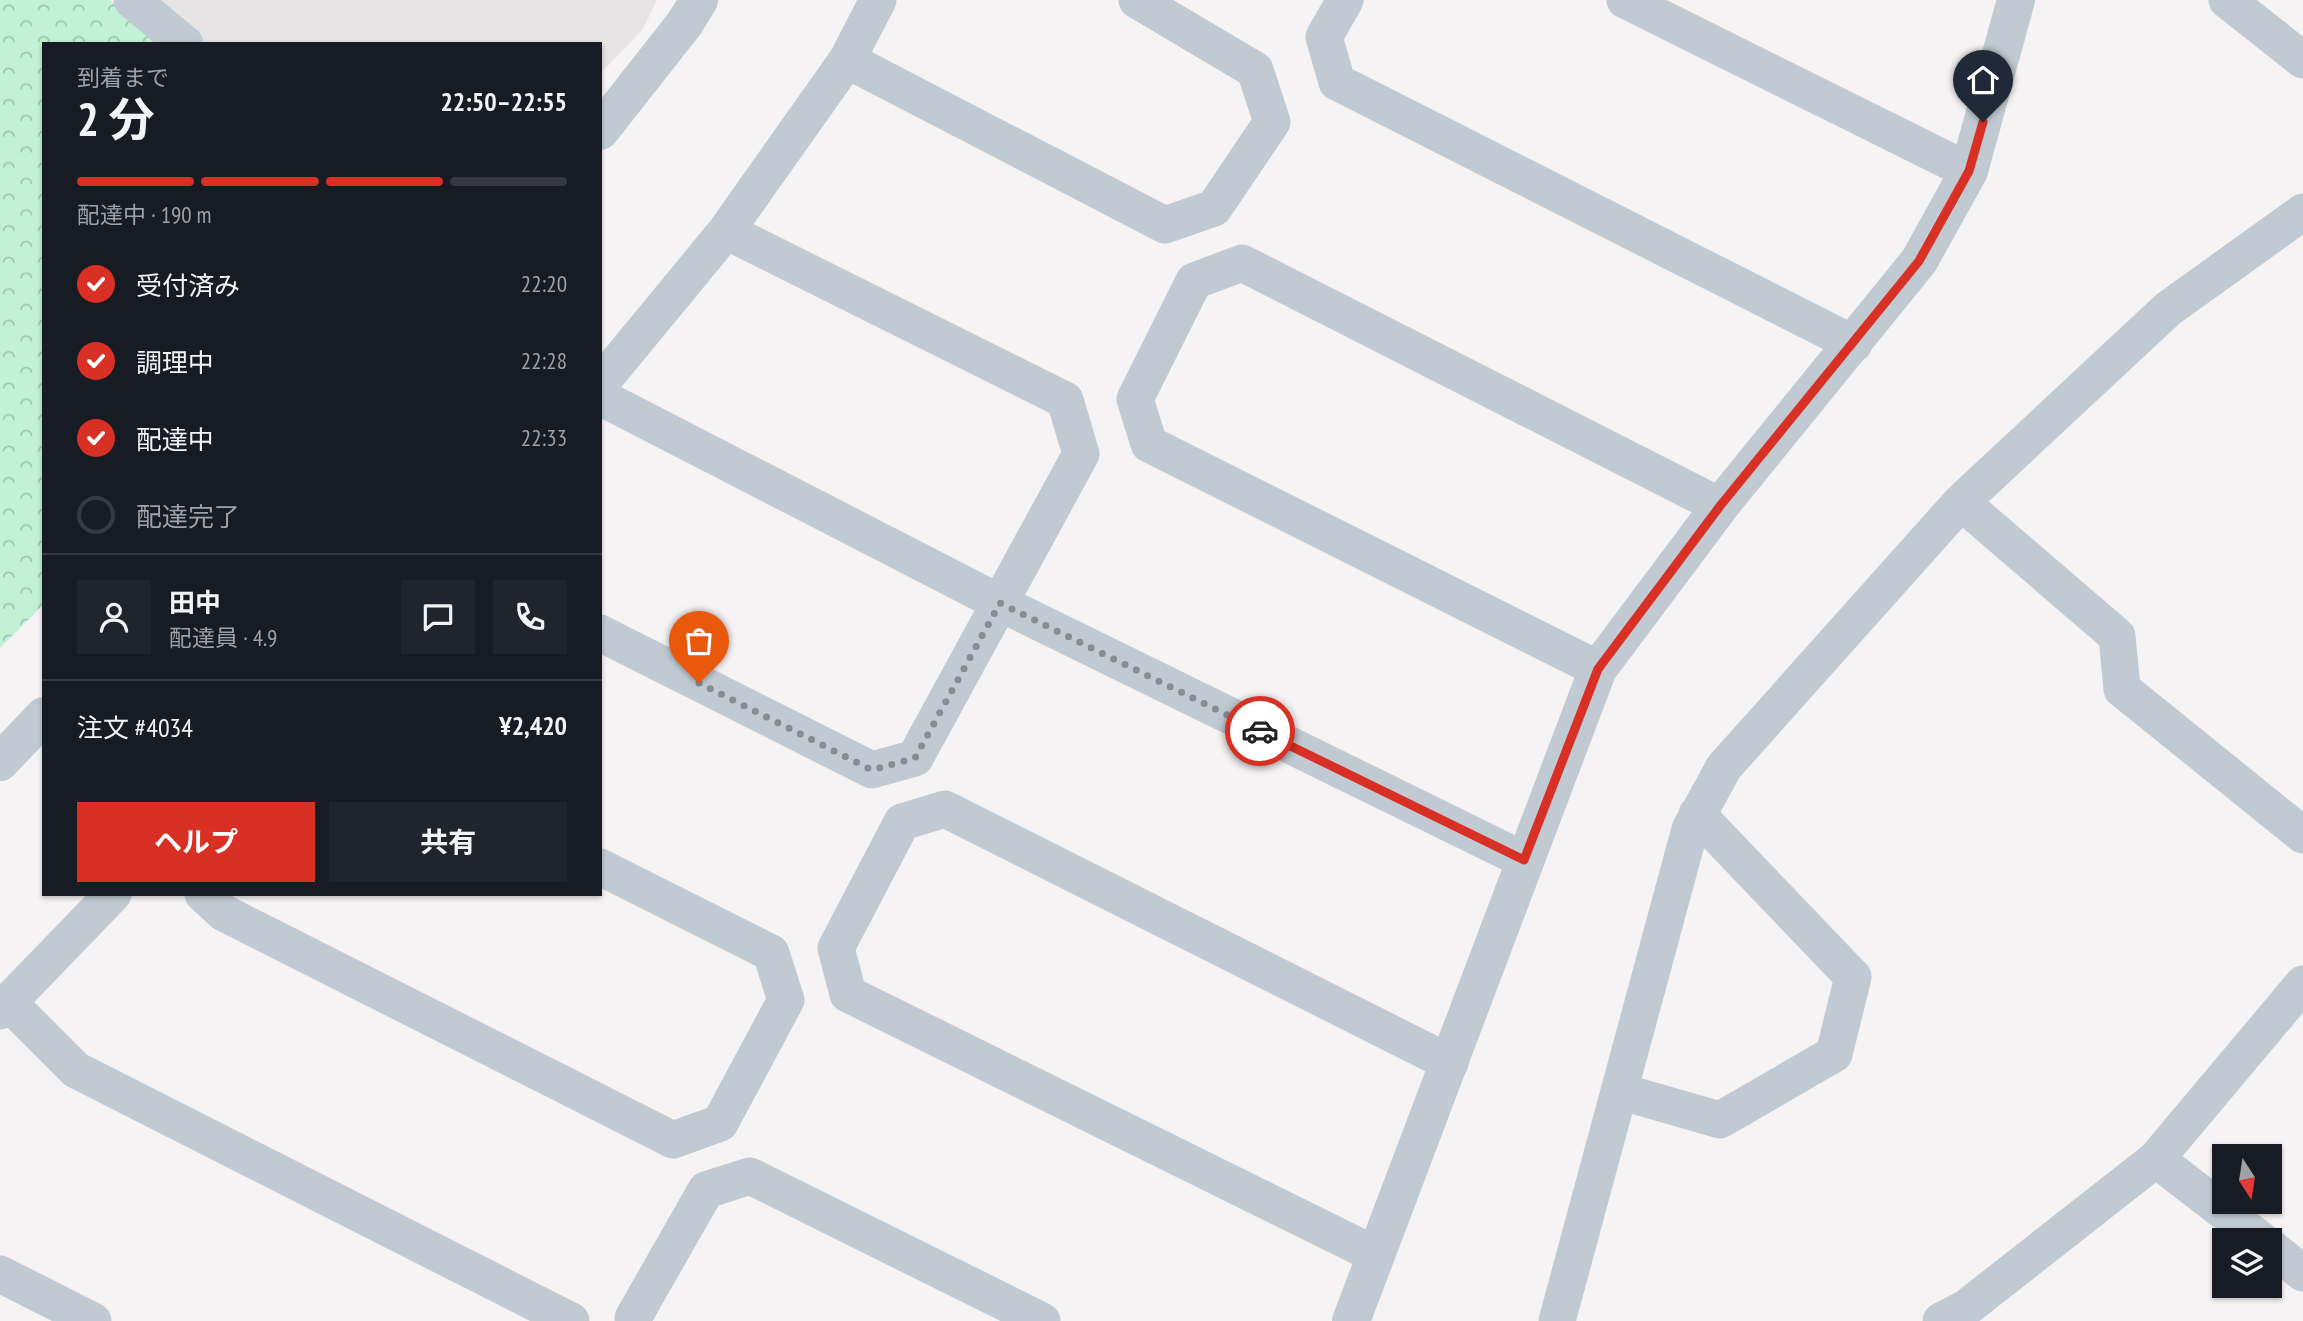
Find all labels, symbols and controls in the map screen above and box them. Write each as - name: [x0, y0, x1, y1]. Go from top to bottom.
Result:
- pin: [1953, 50, 2013, 122]
- icon: home: [1964, 61, 2002, 99]
- text: 到着まで: [77, 63, 169, 92]
- text: 22:50–22:55: [440, 85, 567, 118]
- text: 2 分: [77, 89, 154, 149]
- text: 配達中 · 190 m: [77, 200, 212, 229]
- icon: check: [77, 265, 115, 303]
- text: 受付済み: [136, 269, 240, 302]
- text: 22:20: [521, 269, 567, 298]
- icon: check: [77, 342, 115, 380]
- text: 調理中: [136, 346, 214, 379]
- text: 22:28: [521, 346, 567, 375]
- icon: check: [77, 419, 115, 457]
- text: 配達中: [136, 423, 214, 456]
- text: 22:33: [521, 423, 567, 452]
- text: 配達完了: [136, 500, 240, 533]
- button: person: [77, 580, 151, 654]
- button: chat: [401, 580, 475, 654]
- button: phone: [493, 580, 567, 654]
- text: 田中: [169, 586, 221, 619]
- pin: [669, 611, 729, 683]
- icon: bag: [680, 622, 718, 660]
- text: 配達員 · 4.9: [169, 623, 277, 652]
- courier: [1225, 696, 1295, 766]
- text: ¥2,420: [499, 709, 567, 742]
- text: 注文 #4034: [77, 711, 193, 744]
- icon: car: [1241, 712, 1279, 750]
- button: ヘルプ: [77, 802, 315, 882]
- button: 共有: [329, 802, 567, 882]
- north arrow: [2212, 1144, 2282, 1214]
- map controls: [2212, 1144, 2282, 1298]
- button: layers: [2212, 1228, 2282, 1298]

